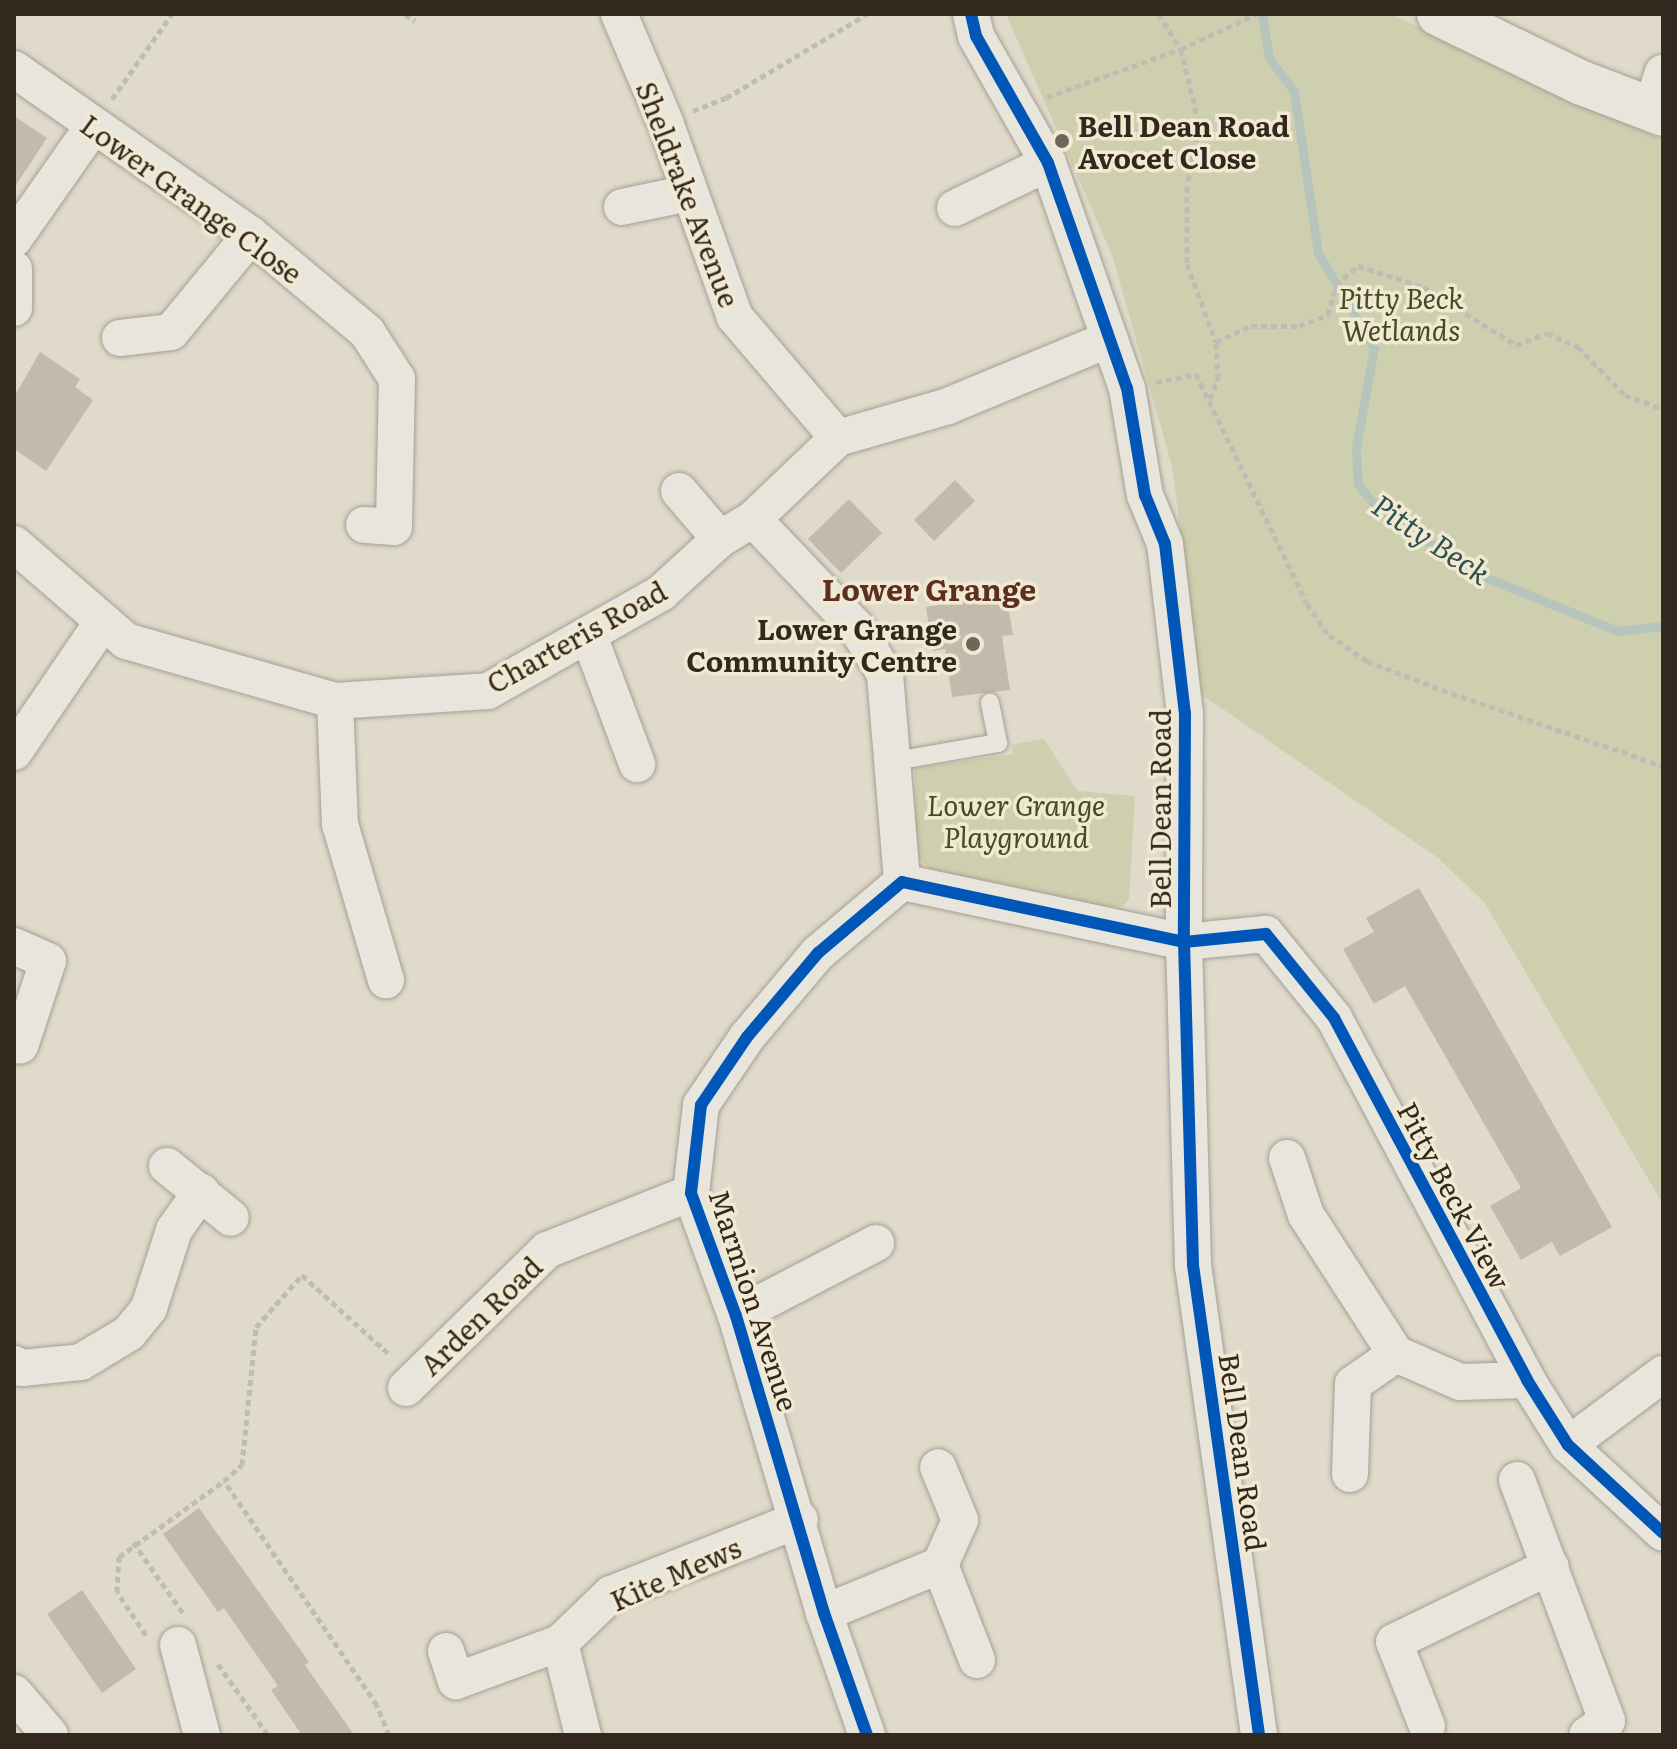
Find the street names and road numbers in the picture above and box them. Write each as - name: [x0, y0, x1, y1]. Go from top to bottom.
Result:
- street label: Sheldrake Avenue: [631, 76, 747, 312]
- street label: Lower Grange Close: [75, 106, 309, 290]
- street label: Charteris Road: [480, 573, 672, 699]
- street label: Bell Dean Road: [1142, 709, 1176, 909]
- street label: Pitty Beck View: [1392, 1096, 1518, 1294]
- street label: Marmion Avenue: [703, 1185, 807, 1415]
- street label: Arden Road: [412, 1249, 548, 1381]
- street label: Bell Dean Road: [1213, 1351, 1275, 1553]
- street label: Kite Mews: [605, 1529, 745, 1617]

